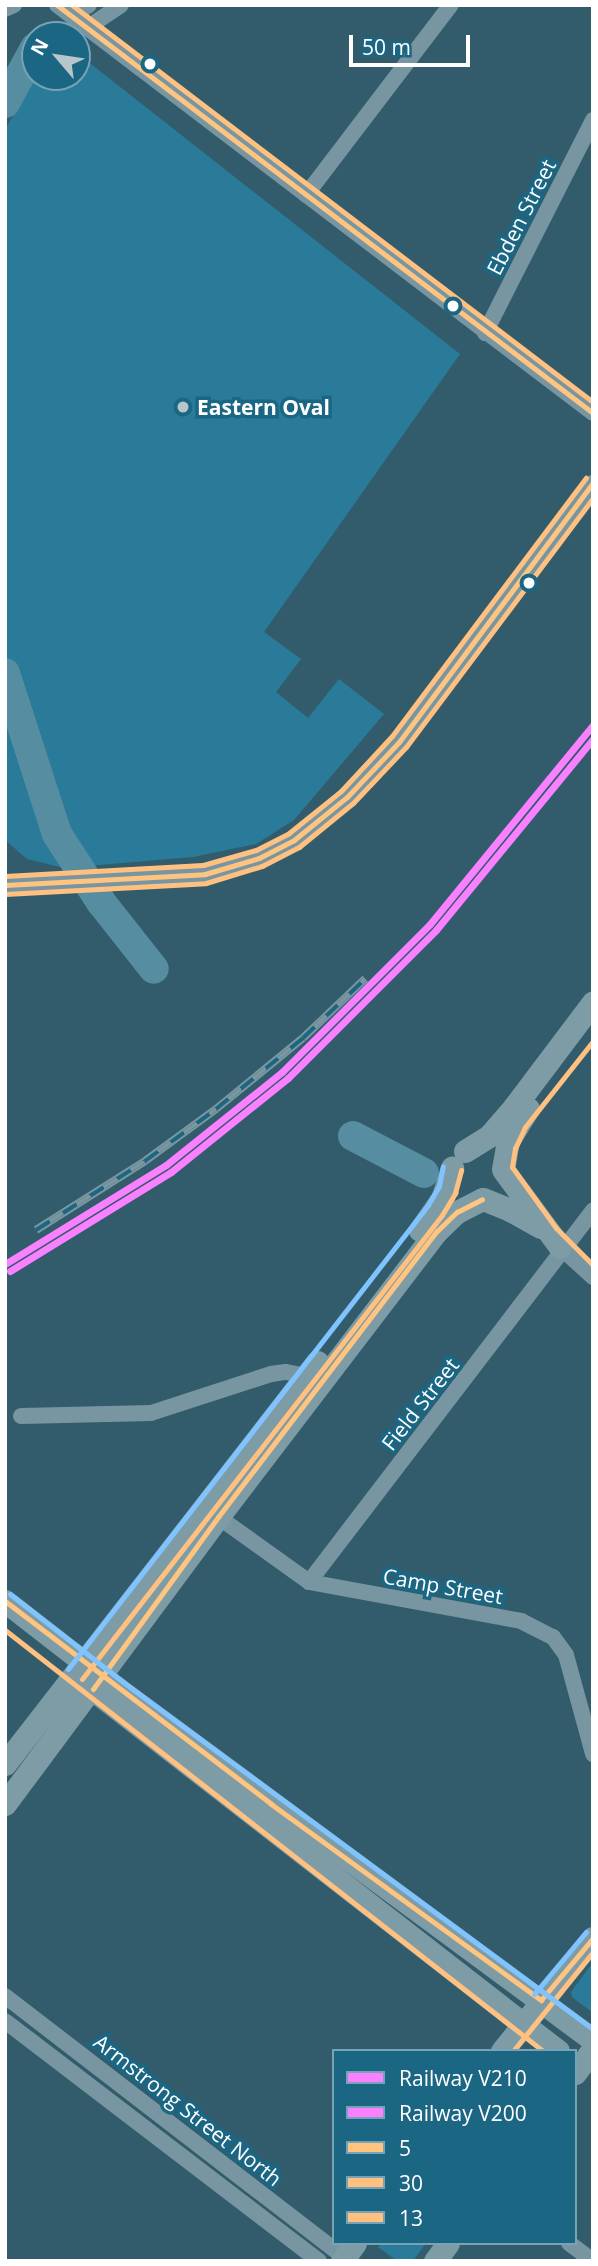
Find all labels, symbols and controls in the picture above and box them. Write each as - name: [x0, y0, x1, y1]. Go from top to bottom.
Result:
- north arrow: [21, 21, 91, 91]
- scale bar: [353, 21, 474, 65]
- text: 50 m: [362, 33, 411, 61]
- text: N: [24, 34, 54, 60]
- unlabelled marker: [143, 57, 157, 71]
- street label: Ebden Street: [481, 155, 561, 279]
- unlabelled marker: [446, 299, 460, 313]
- place label: Eastern Oval: [197, 394, 330, 420]
- marker: Eastern Oval: [175, 399, 191, 415]
- unlabelled marker: [522, 576, 536, 590]
- street label: Field Street: [376, 1353, 464, 1455]
- street label: Camp Street: [381, 1563, 505, 1609]
- street label: Armstrong Street North: [89, 2029, 287, 2191]
- legend: [332, 2049, 577, 2245]
- text: Railway V210: [399, 2064, 527, 2092]
- text: Railway V200: [399, 2099, 527, 2127]
- text: 5: [399, 2134, 411, 2162]
- text: 30: [399, 2169, 423, 2197]
- text: 13: [399, 2204, 423, 2232]

